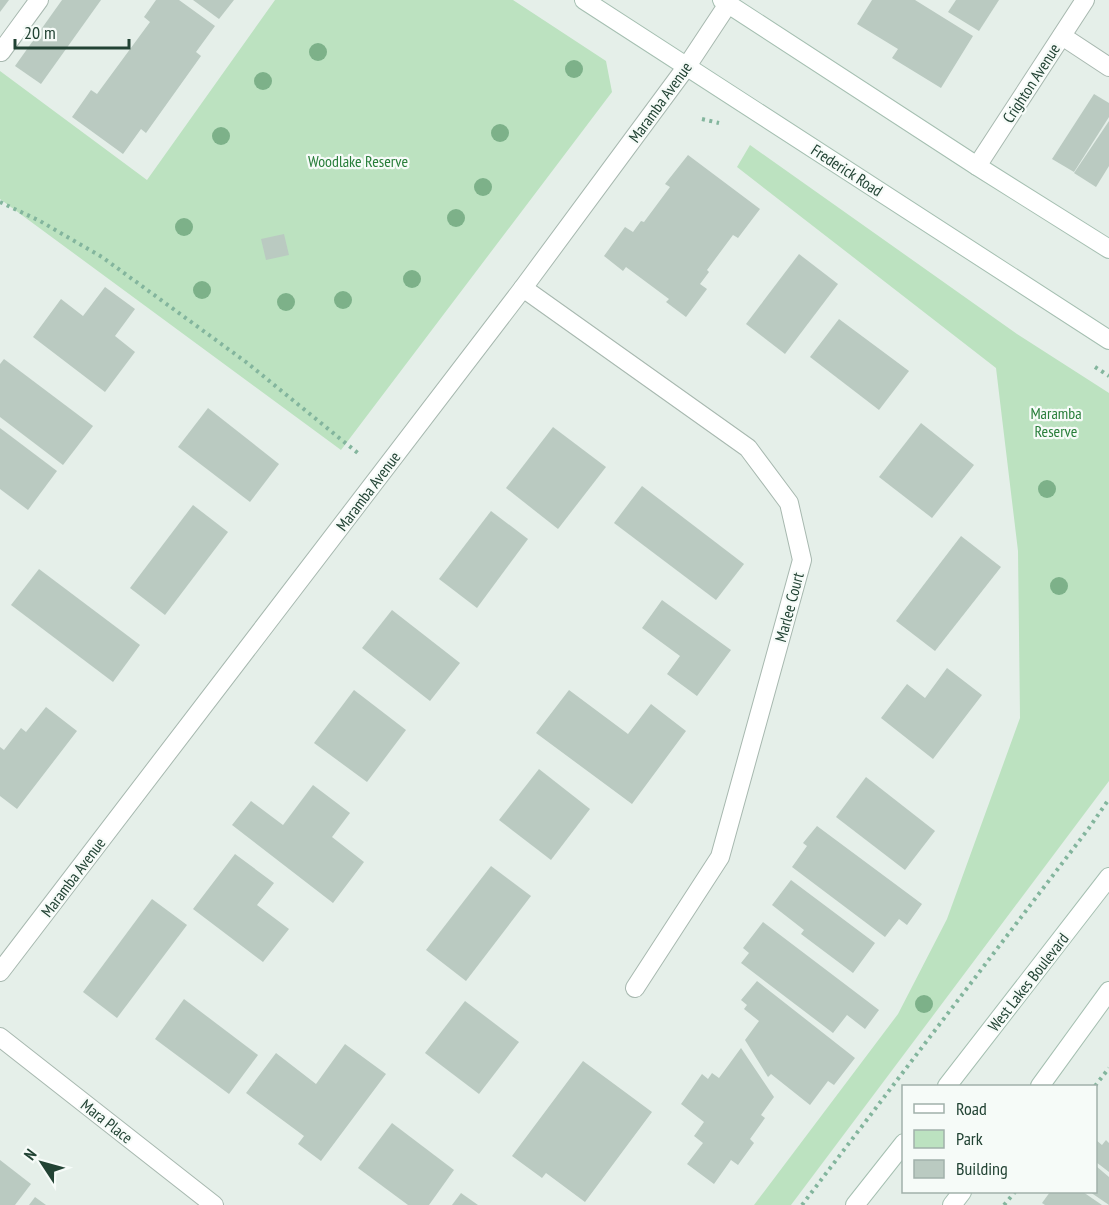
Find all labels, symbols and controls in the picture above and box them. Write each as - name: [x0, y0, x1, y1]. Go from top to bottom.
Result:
- scale bar: [15, 12, 129, 50]
- text: 20 m: [24, 21, 56, 44]
- street label: Crighton Avenue: [998, 40, 1064, 126]
- street label: Maramba Avenue: [624, 58, 696, 146]
- street label: Frederick Road: [808, 140, 887, 201]
- park label: Woodlake Reserve: [308, 151, 408, 171]
- park label: Maramba Reserve: [1030, 403, 1082, 441]
- street label: Maramba Avenue: [332, 447, 404, 535]
- street label: Marlee Court: [770, 570, 808, 644]
- street label: Maramba Avenue: [37, 833, 109, 921]
- street label: West Lakes Boulevard: [983, 929, 1073, 1035]
- legend: [902, 1085, 1097, 1193]
- street label: Mara Place: [77, 1095, 137, 1147]
- text: Road: [956, 1097, 987, 1120]
- text: Park: [956, 1127, 983, 1150]
- north arrow: [12, 1133, 72, 1193]
- text: N: [19, 1145, 40, 1164]
- text: Building: [956, 1157, 1008, 1180]

